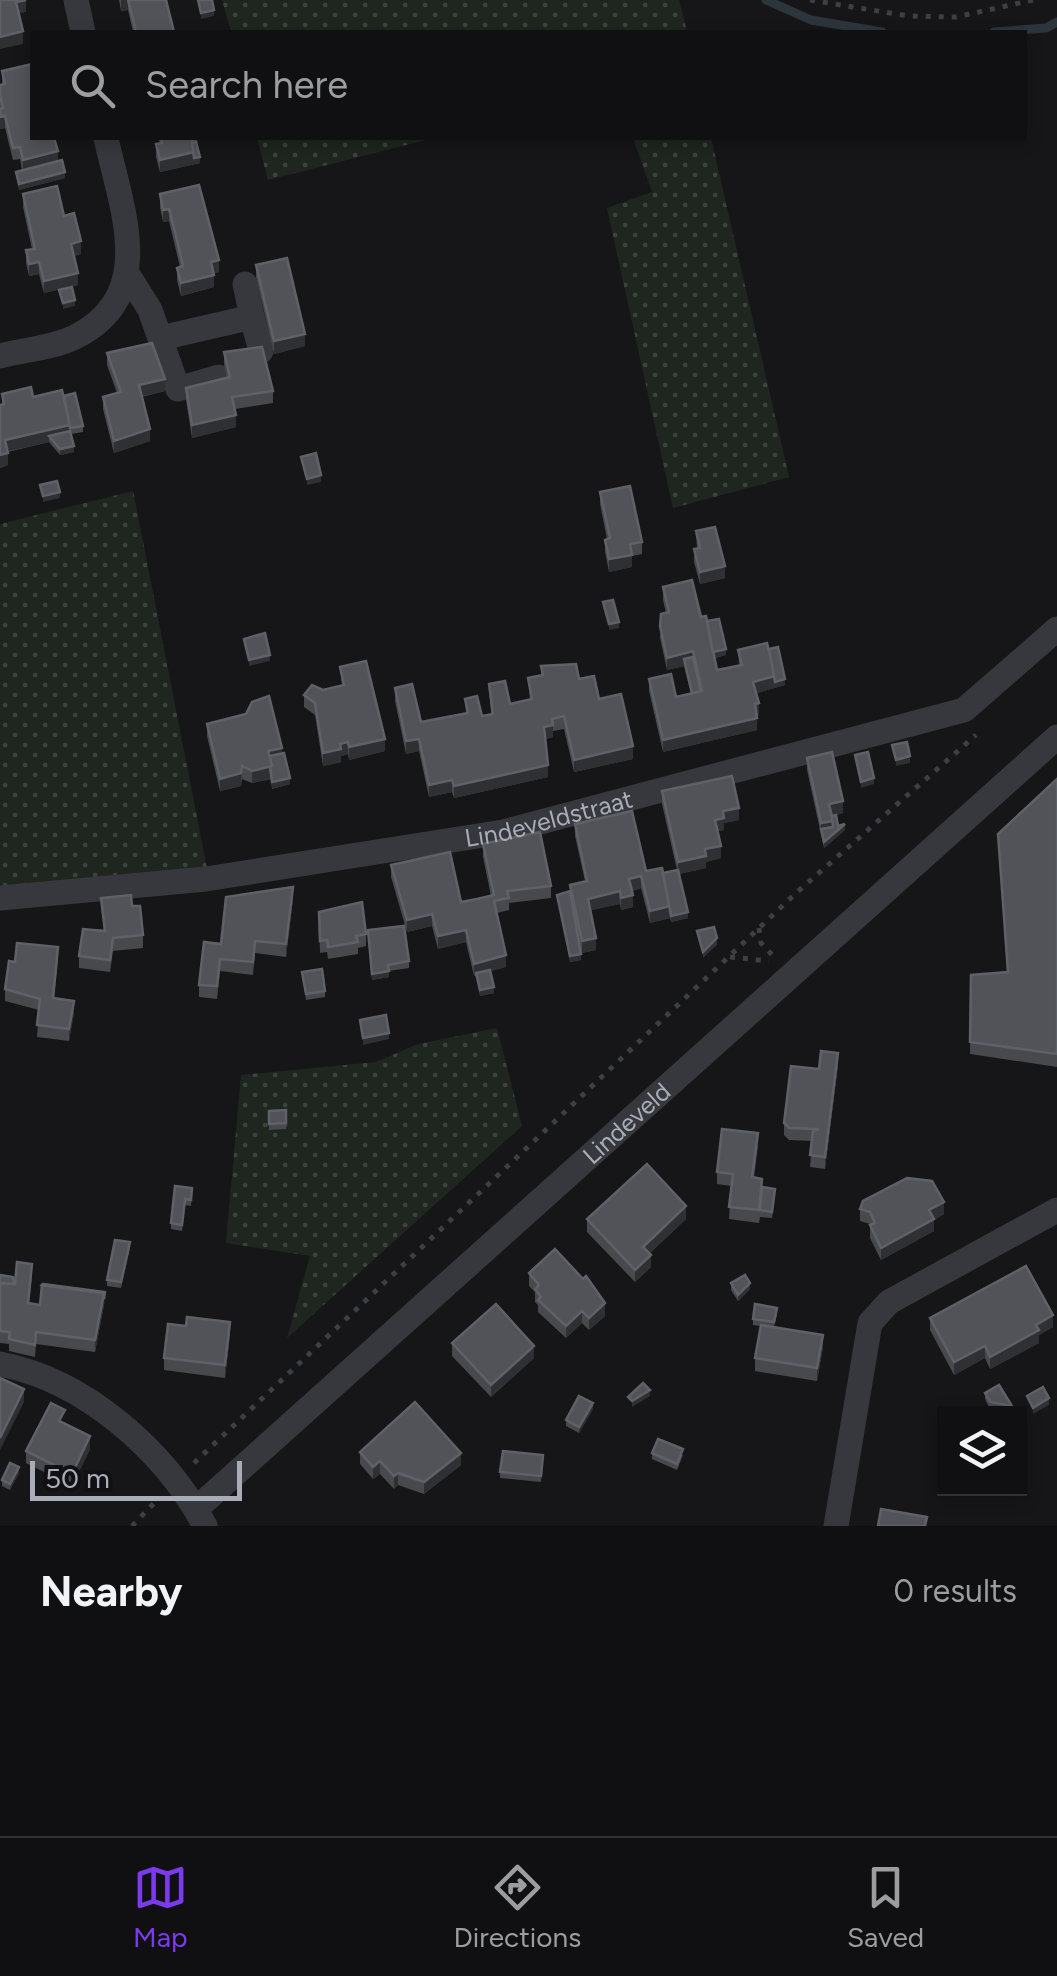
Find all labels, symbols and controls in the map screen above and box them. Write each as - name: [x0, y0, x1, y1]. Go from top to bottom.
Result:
- search box: [30, 30, 1027, 140]
- icon: search: [65, 58, 120, 113]
- text: Search here: [145, 62, 348, 108]
- street label: Lindeveldstraat: [463, 783, 636, 853]
- street label: Lindeveld: [576, 1076, 676, 1170]
- map controls: [937, 1406, 1027, 1496]
- button: layers: [937, 1406, 1027, 1496]
- scale bar: [30, 1456, 242, 1500]
- text: 50 m: [45, 1461, 110, 1495]
- text: Nearby: [40, 1566, 182, 1617]
- text: 0 results: [893, 1572, 1017, 1610]
- tab: Map: [133, 1860, 188, 1954]
- tab: Directions: [454, 1860, 581, 1954]
- tab: Saved: [847, 1860, 924, 1954]

